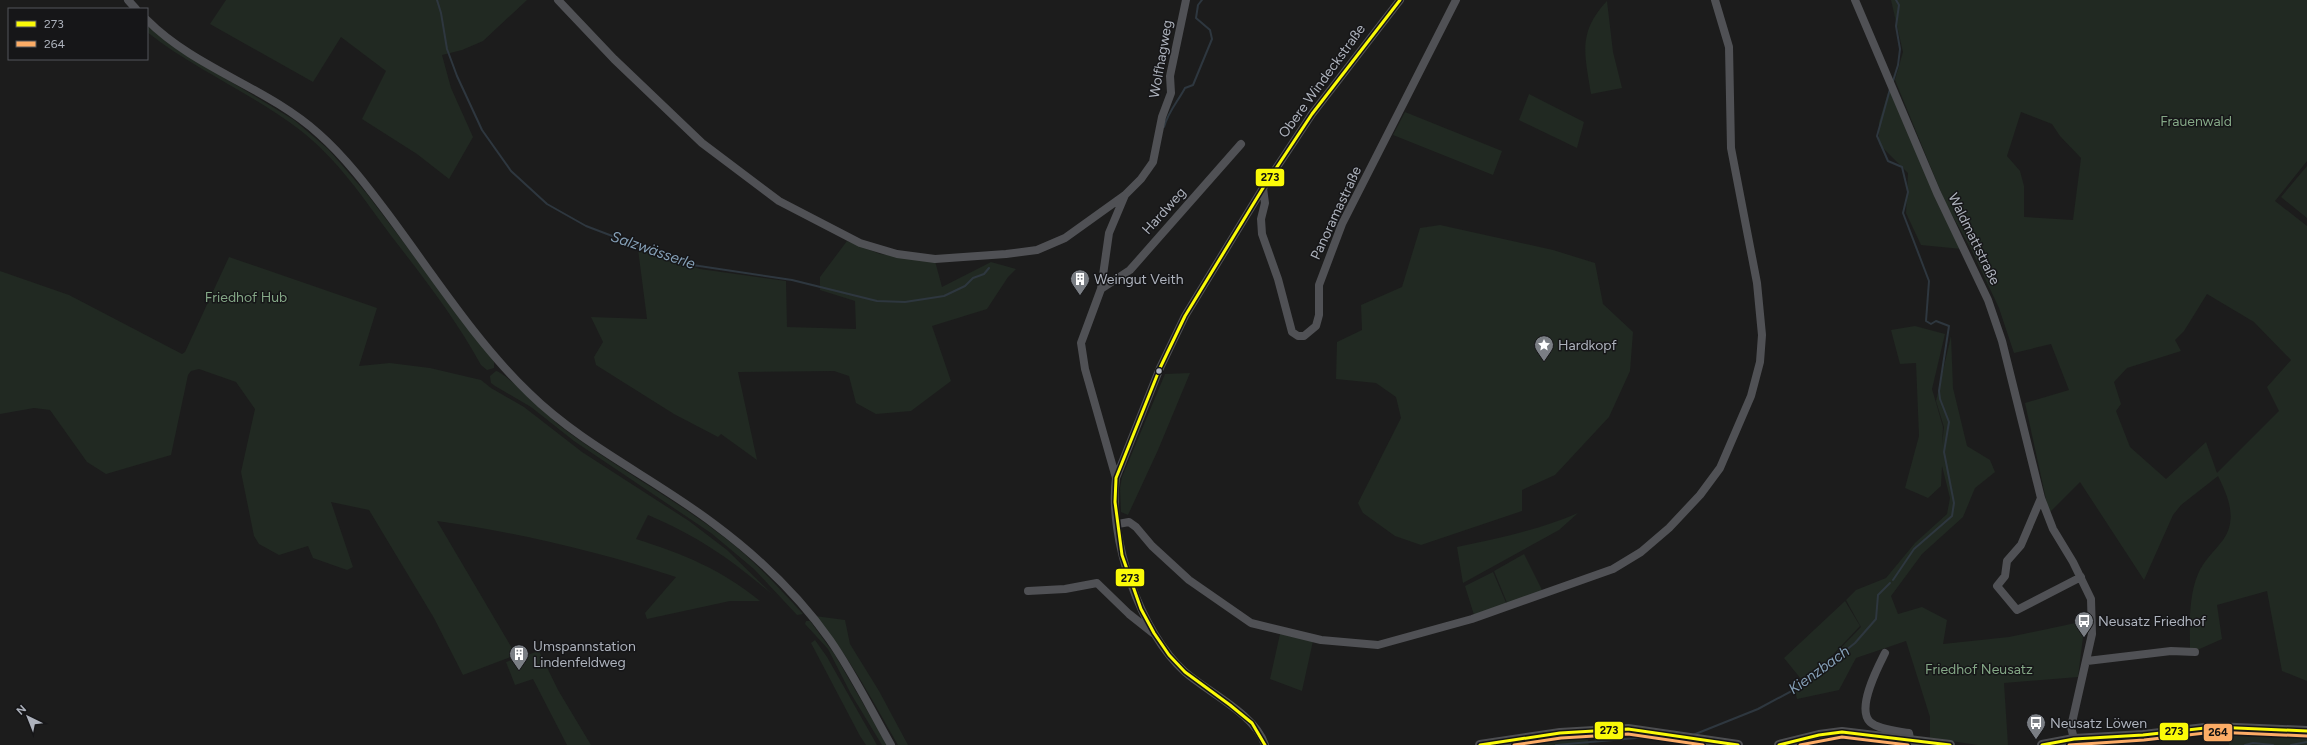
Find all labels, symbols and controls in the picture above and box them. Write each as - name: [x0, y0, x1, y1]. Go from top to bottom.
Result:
- legend: [8, 8, 148, 60]
- text: 273: [44, 17, 64, 31]
- street label: Wolfhagweg: [1146, 19, 1176, 99]
- street label: Obere Windeckstraße: [1275, 21, 1369, 141]
- text: 264: [44, 37, 66, 51]
- park label: Frauenwald: [2160, 113, 2232, 130]
- street label: Panoramastraße: [1307, 163, 1365, 262]
- line badge: 273: [1255, 168, 1285, 187]
- text: 273: [1261, 171, 1279, 184]
- street label: Hardweg: [1139, 184, 1189, 238]
- street label: Waldmattstraße: [1944, 190, 2004, 288]
- water label: Salzwässerle: [608, 227, 698, 273]
- building icon: Weingut Veith: [1069, 268, 1091, 296]
- place label: Weingut Veith: [1094, 271, 1184, 288]
- park label: Friedhof Hub: [205, 289, 287, 306]
- place icon: Hardkopf: [1533, 334, 1555, 362]
- place label: Hardkopf: [1558, 337, 1618, 354]
- unlabelled marker: [1154, 366, 1164, 376]
- line badge: 273: [1115, 568, 1145, 587]
- text: 273: [1121, 572, 1139, 585]
- bus stop icon: Neusatz Friedhof: [2073, 610, 2095, 638]
- place label: Neusatz Friedhof: [2098, 613, 2207, 630]
- place label: Umspannstation Lindenfeldweg: [533, 638, 636, 671]
- water label: Kienzbach: [1785, 642, 1853, 698]
- building icon: Umspannstation Lindenfeldweg: [508, 643, 530, 671]
- park label: Friedhof Neusatz: [1925, 661, 2033, 678]
- north arrow: [8, 697, 48, 737]
- text: N: [14, 702, 29, 718]
- bus stop icon: Neusatz Löwen: [2025, 712, 2047, 740]
- place label: Neusatz Löwen: [2050, 715, 2147, 732]
- line badge: 273: [1594, 721, 1624, 740]
- line badge: 273: [2159, 722, 2189, 741]
- line badge: 264: [2203, 723, 2233, 742]
- text: 273: [1600, 724, 1618, 737]
- text: 273: [2165, 725, 2183, 738]
- text: 264: [2208, 726, 2228, 739]

